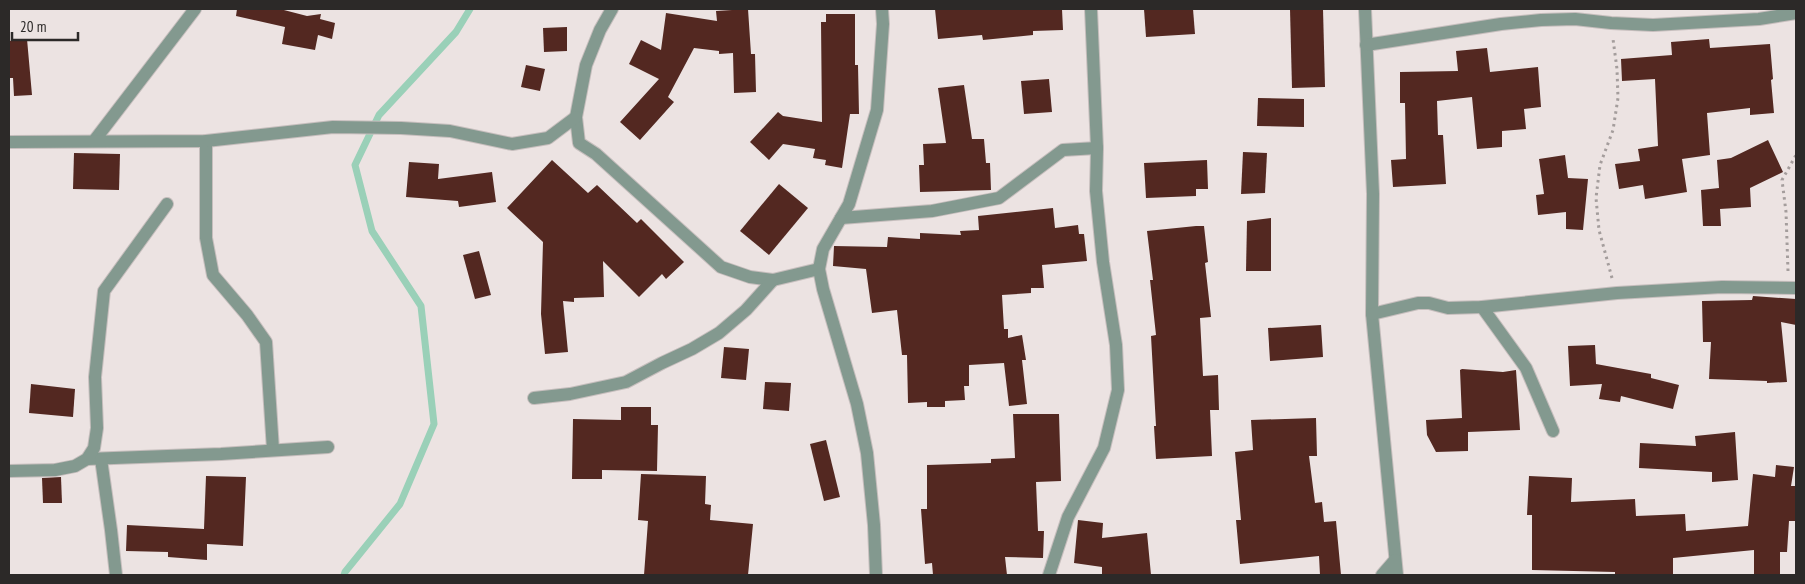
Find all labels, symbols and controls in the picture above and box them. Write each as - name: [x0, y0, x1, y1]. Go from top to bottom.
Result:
- scale bar: [12, 10, 79, 42]
- text: 20 m: [20, 17, 46, 36]

